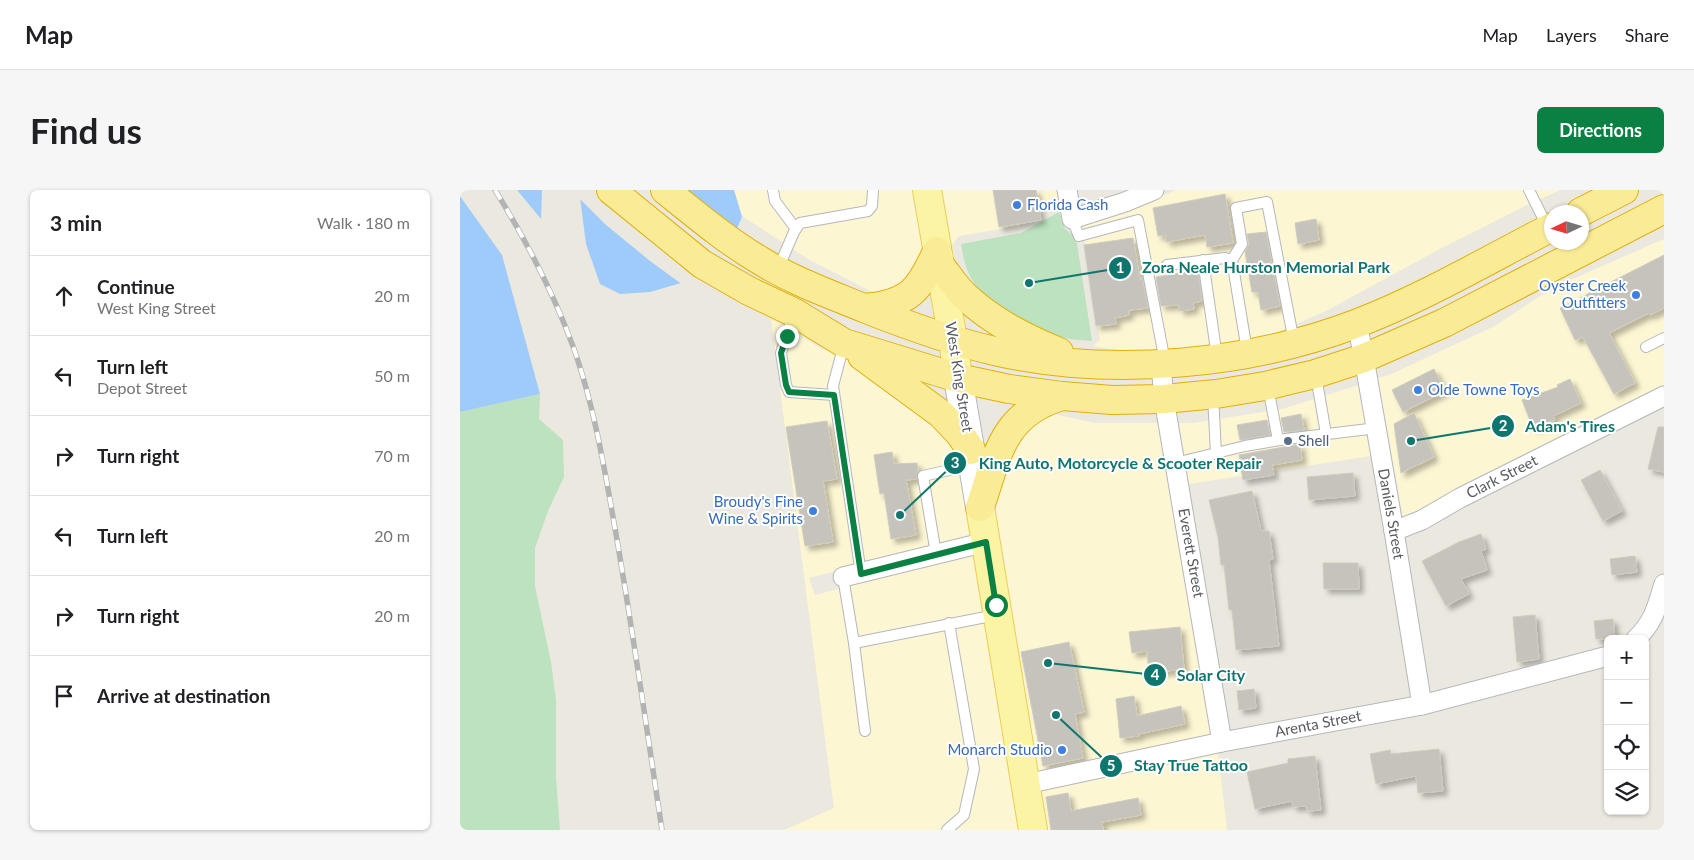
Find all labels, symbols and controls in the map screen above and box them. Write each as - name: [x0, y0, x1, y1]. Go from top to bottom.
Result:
- text: Map: [25, 20, 73, 49]
- text: Map: [1482, 24, 1518, 46]
- text: Layers: [1546, 24, 1597, 46]
- text: Share: [1625, 24, 1669, 46]
- button: Directions: [1537, 107, 1664, 153]
- text: Find us: [30, 109, 142, 151]
- place label: Florida Cash: [1027, 195, 1109, 213]
- marker: Florida Cash: [1011, 199, 1023, 211]
- north arrow: [1544, 205, 1589, 250]
- text: 3 min: [50, 210, 102, 235]
- text: Walk · 180 m: [317, 213, 410, 232]
- callout: Zora Neale Hurston Memorial Park: [1107, 252, 1400, 283]
- text: Zora Neale Hurston Memorial Park: [1142, 257, 1390, 276]
- text: 1: [1116, 258, 1124, 276]
- text: Continue: [97, 275, 175, 298]
- place label: Oyster Creek Outfitters: [1539, 276, 1626, 311]
- icon: ahead: [50, 282, 78, 310]
- text: 20 m: [374, 286, 410, 305]
- marker: Oyster Creek Outfitters: [1630, 289, 1642, 301]
- text: West King Street: [97, 298, 216, 317]
- street label: West King Street: [942, 320, 978, 434]
- route end: [776, 325, 799, 348]
- text: Turn left: [97, 355, 168, 378]
- icon: left: [50, 362, 78, 390]
- text: 50 m: [374, 366, 410, 385]
- text: Depot Street: [97, 378, 187, 397]
- place label: Olde Towne Toys: [1428, 380, 1539, 398]
- marker: Olde Towne Toys: [1412, 384, 1424, 396]
- callout: Adam's Tires: [1490, 410, 1626, 441]
- text: 2: [1499, 416, 1508, 434]
- text: Adam's Tires: [1524, 416, 1615, 435]
- place label: Shell: [1298, 431, 1329, 449]
- marker: Shell: [1282, 435, 1294, 447]
- icon: right: [50, 442, 78, 470]
- text: Turn right: [97, 444, 179, 467]
- text: 70 m: [374, 446, 410, 465]
- callout: King Auto, Motorcycle & Scooter Repair: [943, 448, 1271, 479]
- street label: Clark Street: [1463, 450, 1541, 502]
- text: 3: [951, 453, 959, 471]
- text: King Auto, Motorcycle & Scooter Repair: [979, 453, 1261, 472]
- street label: Daniels Street: [1375, 467, 1409, 561]
- place label: Broudy's Fine Wine & Spirits: [708, 492, 803, 527]
- marker: Broudy's Fine Wine & Spirits: [807, 505, 819, 517]
- street label: Everett Street: [1175, 507, 1209, 599]
- icon: left: [50, 522, 78, 550]
- text: Turn left: [97, 524, 168, 547]
- text: 20 m: [374, 526, 410, 545]
- route start: [985, 594, 1008, 617]
- icon: right: [50, 602, 78, 630]
- text: Turn right: [97, 604, 179, 627]
- text: 20 m: [374, 606, 410, 625]
- map controls: [1604, 635, 1649, 815]
- button: +: [1604, 635, 1649, 680]
- callout: Solar City: [1142, 659, 1256, 690]
- text: 4: [1151, 665, 1160, 683]
- text: Solar City: [1177, 665, 1246, 684]
- button: −: [1604, 680, 1649, 725]
- icon: arrive: [50, 682, 78, 710]
- text: Arrive at destination: [97, 684, 270, 707]
- street label: Arenta Street: [1273, 706, 1363, 740]
- button: locate: [1604, 725, 1649, 770]
- place label: Monarch Studio: [947, 740, 1052, 758]
- marker: Monarch Studio: [1056, 744, 1068, 756]
- callout: Stay True Tattoo: [1099, 750, 1259, 781]
- text: Stay True Tattoo: [1134, 755, 1248, 774]
- text: 5: [1107, 756, 1115, 774]
- button: layers: [1604, 770, 1649, 815]

